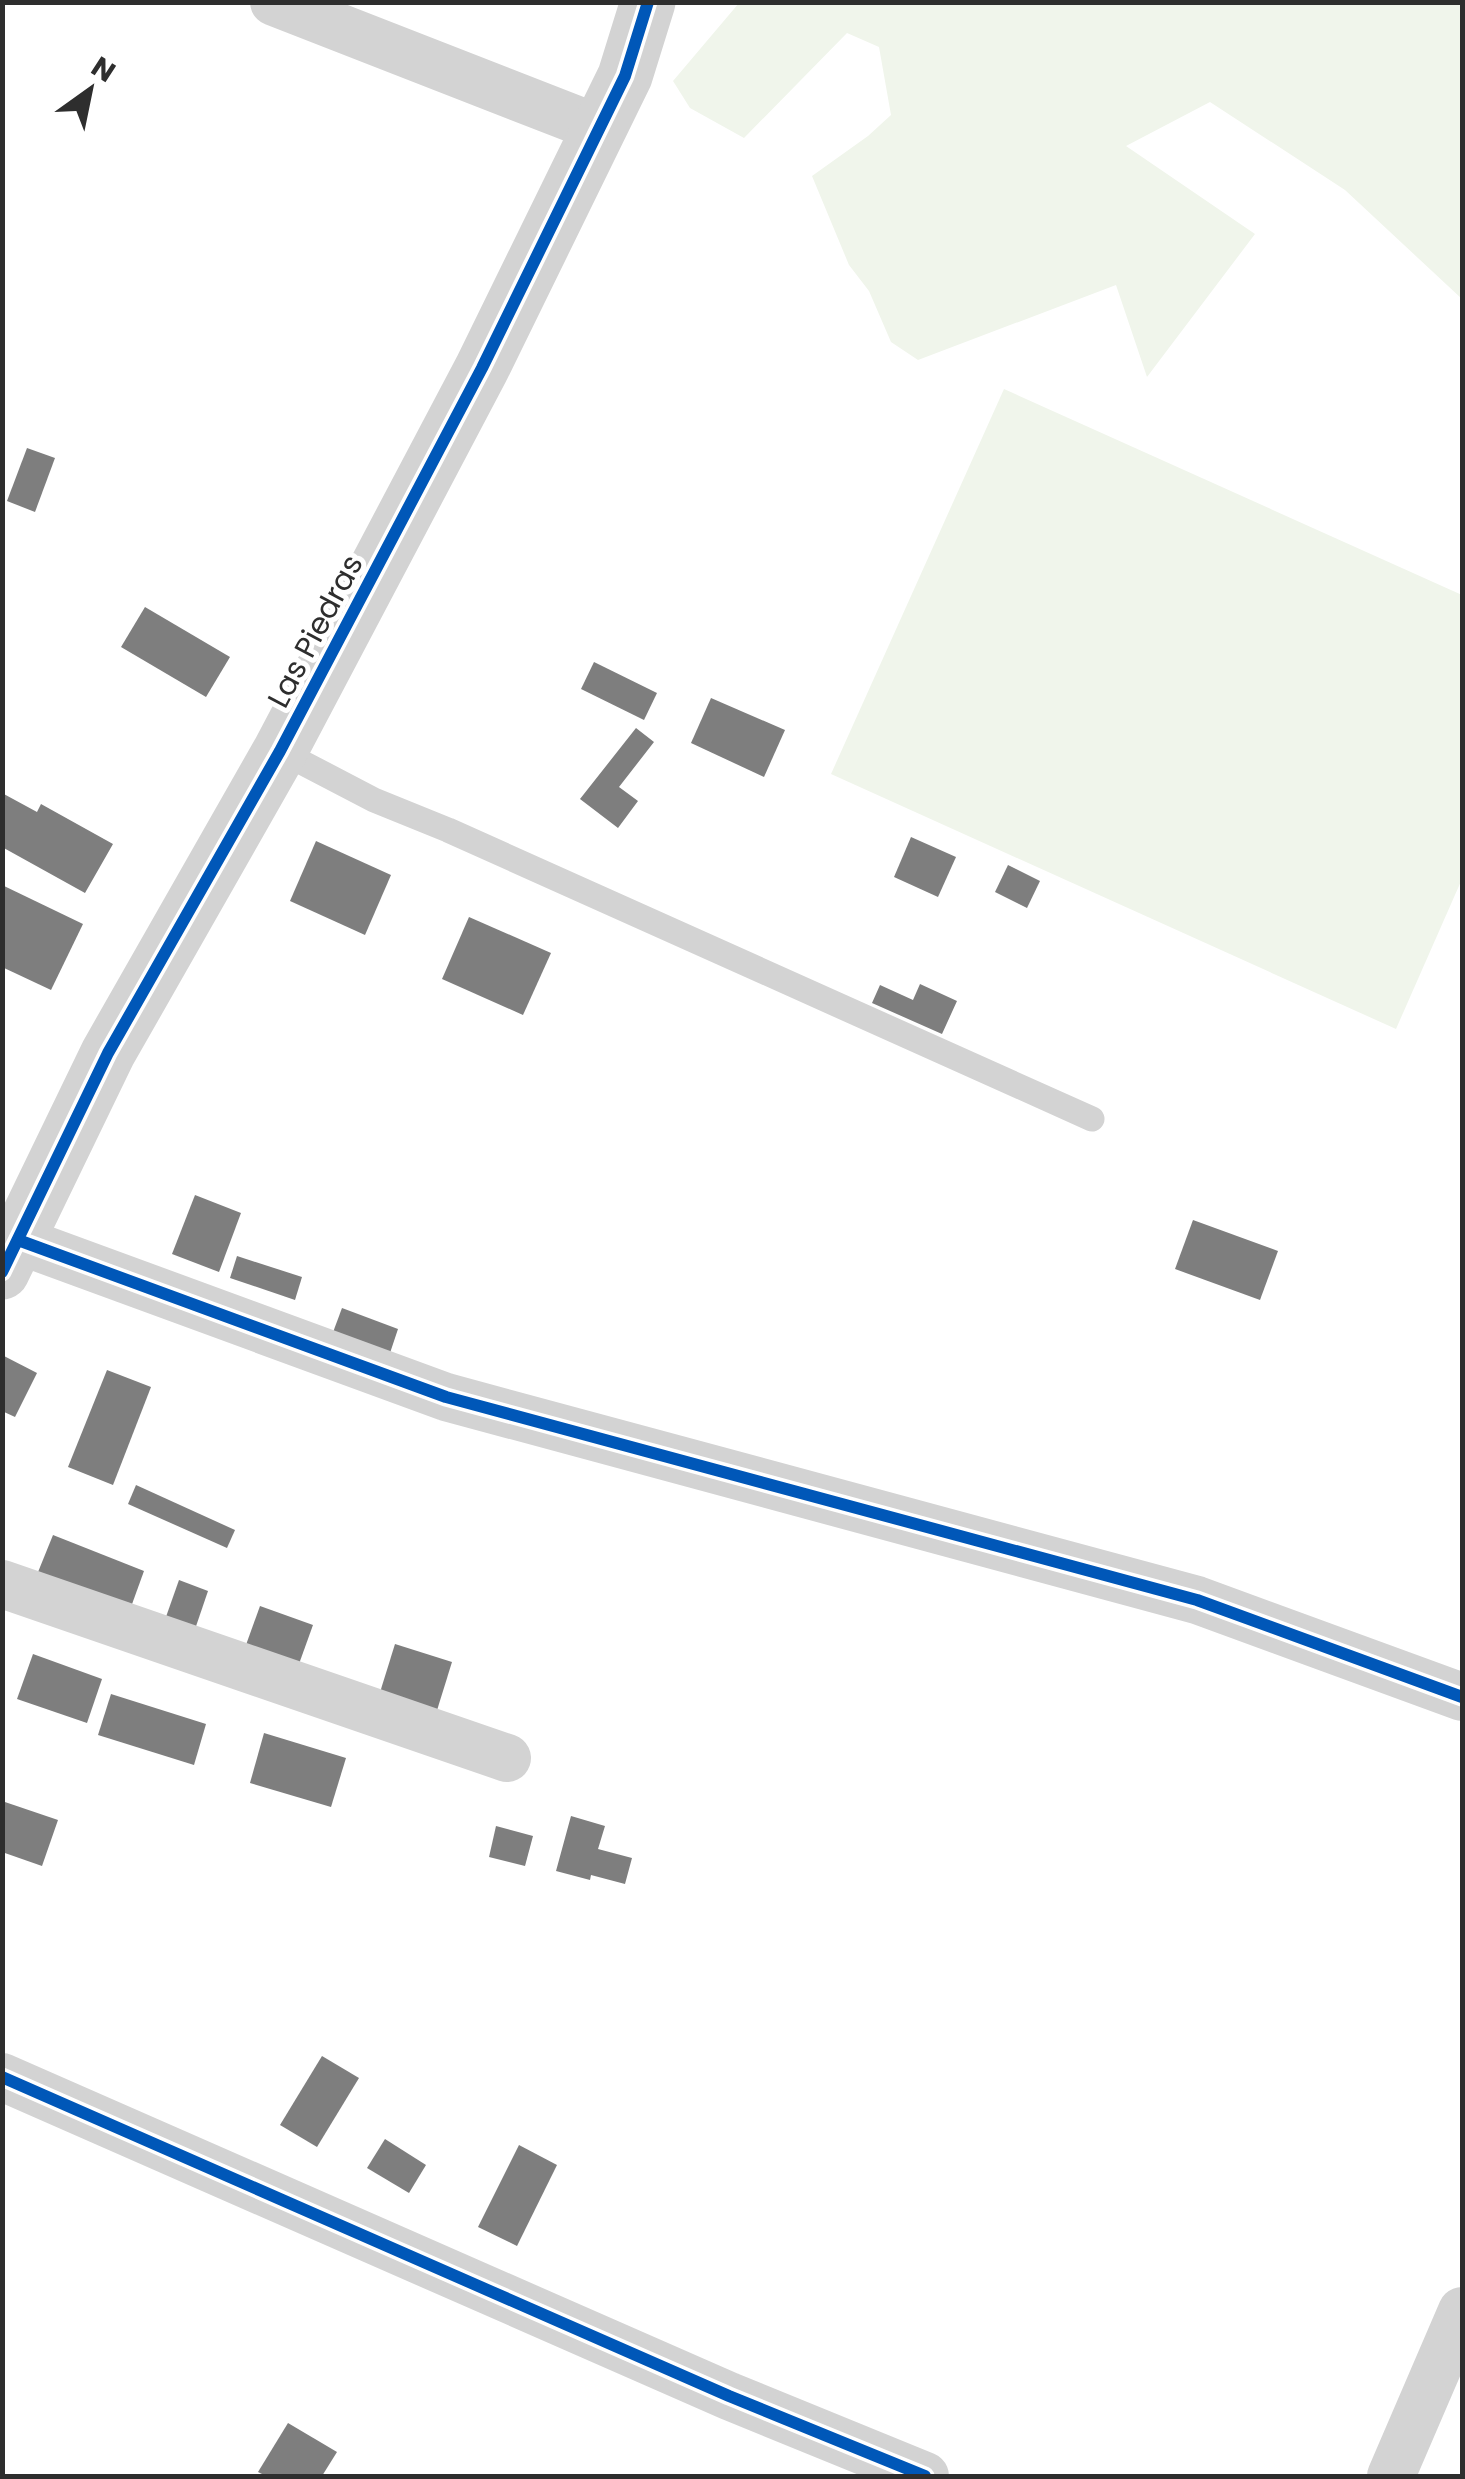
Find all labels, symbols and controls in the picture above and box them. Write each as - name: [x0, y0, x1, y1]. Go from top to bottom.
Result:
- north arrow: [40, 40, 140, 140]
- text: N: [84, 47, 123, 92]
- street label: Las Piedras: [257, 547, 373, 715]

